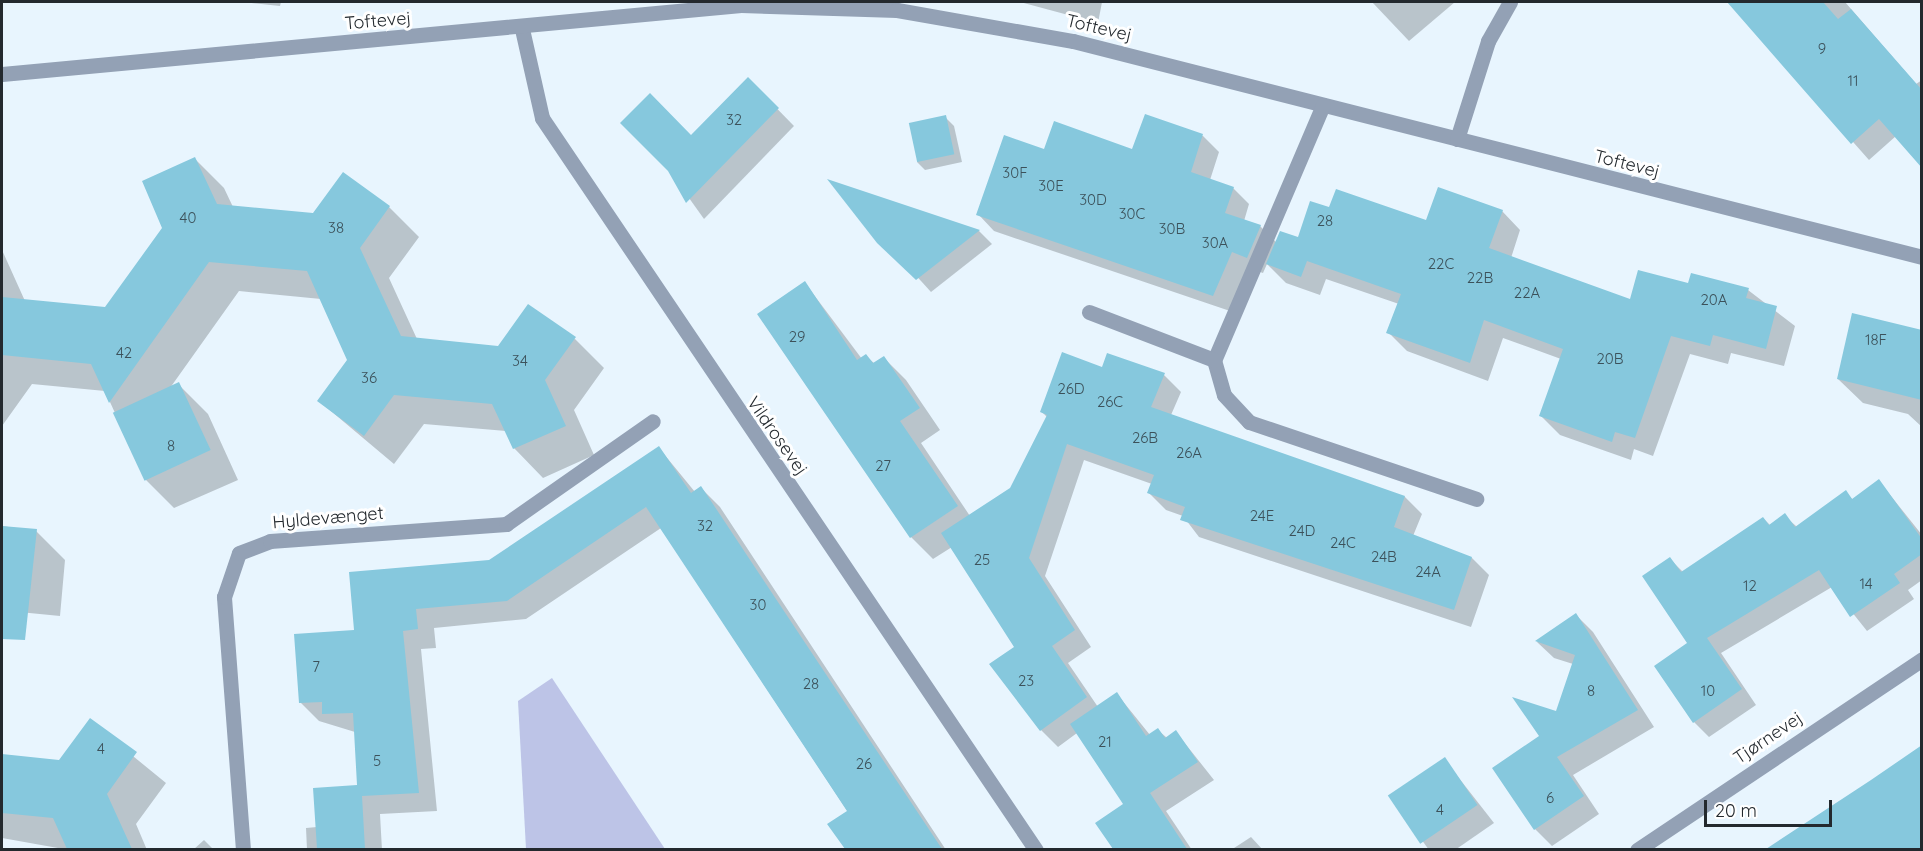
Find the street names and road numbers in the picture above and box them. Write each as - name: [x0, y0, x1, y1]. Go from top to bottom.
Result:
- street label: Toftevej: [344, 7, 412, 35]
- street label: Toftevej: [1064, 10, 1134, 46]
- street label: Toftevej: [1592, 145, 1662, 183]
- street label: Vildrosevej: [742, 393, 812, 479]
- street label: Hyldevænget: [272, 502, 384, 534]
- street label: Tjørnevej: [1729, 707, 1807, 769]

